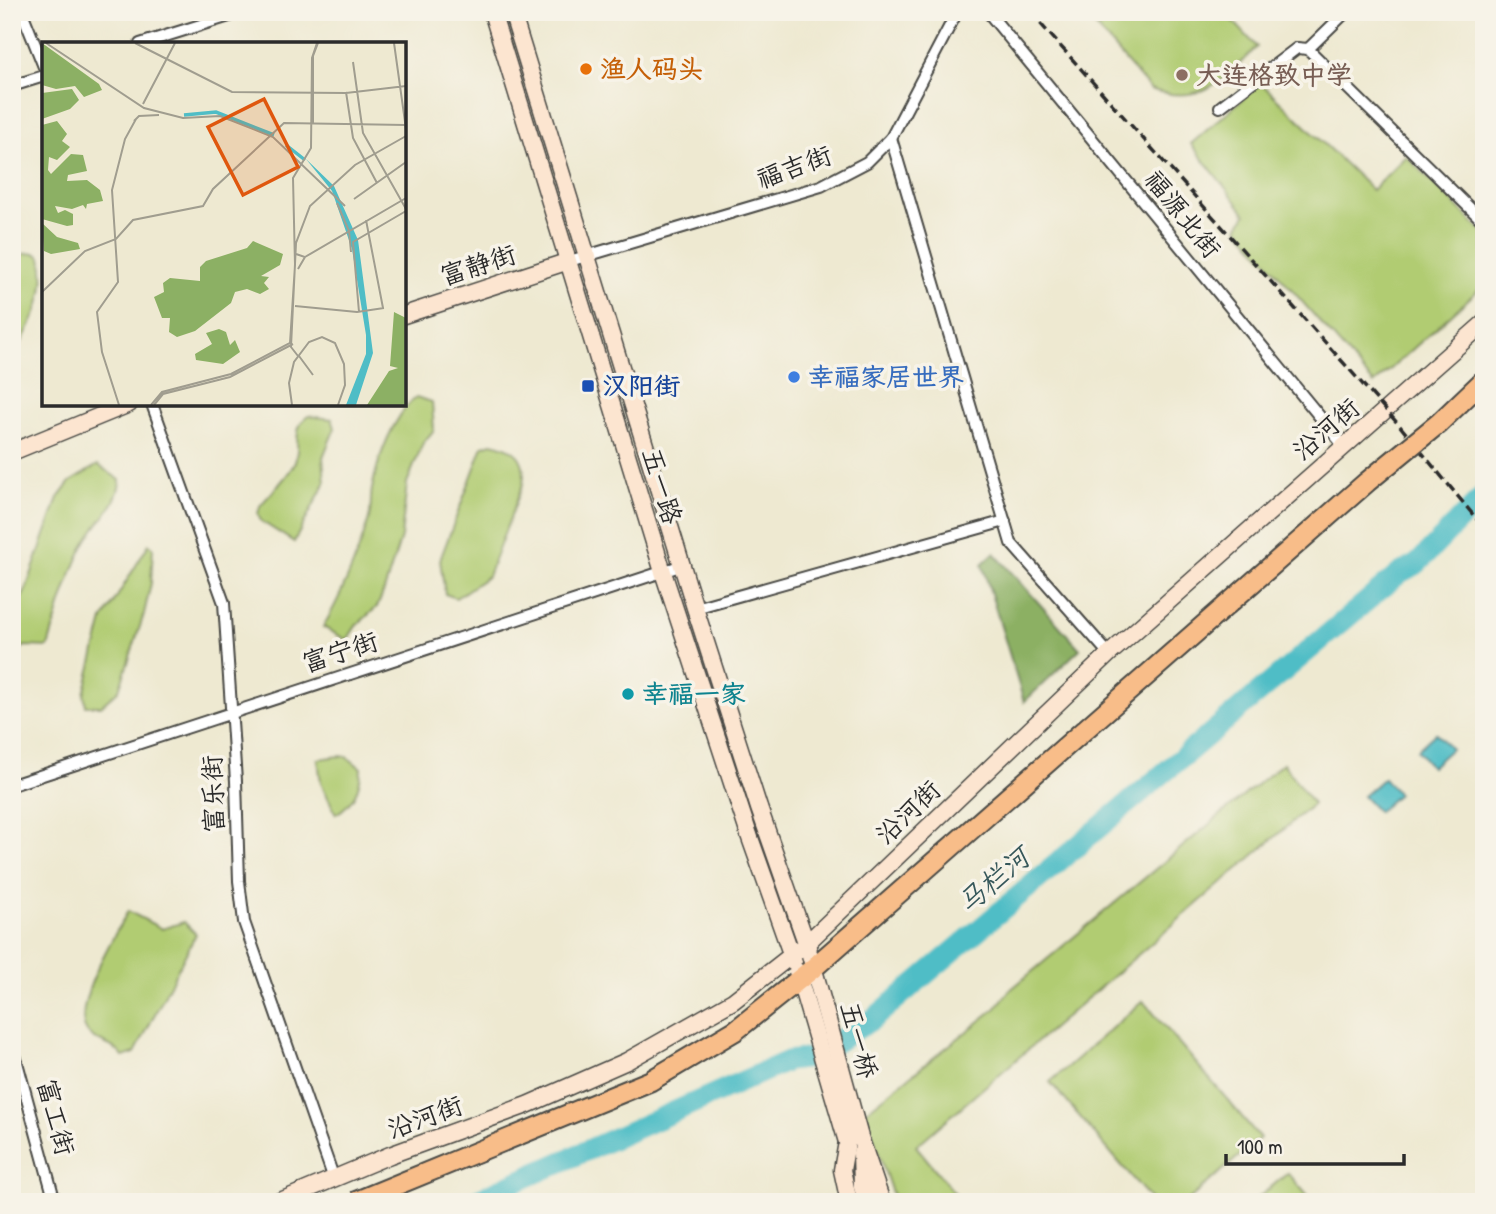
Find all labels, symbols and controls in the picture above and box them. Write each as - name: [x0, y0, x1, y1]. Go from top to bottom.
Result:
- inset map: [42, 42, 406, 406]
- place label: 渔人码头: [600, 51, 704, 86]
- place label: 大连格致中学: [1196, 57, 1352, 92]
- marker: 渔人码头: [578, 61, 594, 77]
- marker: 大连格致中学: [1174, 67, 1190, 83]
- street label: 福吉街: [751, 137, 836, 196]
- street label: 福源北街: [1137, 162, 1230, 265]
- street label: 富静街: [435, 236, 520, 293]
- place label: 幸福家居世界: [808, 359, 964, 394]
- place label: 汉阳街: [602, 368, 680, 403]
- marker: 幸福家居世界: [786, 369, 802, 385]
- marker: 汉阳街: [580, 378, 596, 394]
- street label: 沿河街: [1285, 390, 1367, 467]
- street label: 五一路: [634, 443, 691, 528]
- street label: 富宁街: [297, 623, 382, 680]
- place label: 幸福一家: [642, 676, 746, 711]
- marker: 幸福一家: [620, 686, 636, 702]
- street label: 富乐街: [194, 754, 231, 834]
- street label: 沿河街: [867, 772, 948, 851]
- water label: 马栏河: [949, 836, 1040, 922]
- street label: 五一桥: [832, 998, 886, 1082]
- street label: 富工街: [29, 1075, 83, 1159]
- street label: 沿河街: [382, 1087, 467, 1146]
- scale bar: [1226, 1123, 1405, 1167]
- text: 100 m: [1237, 1132, 1283, 1161]

